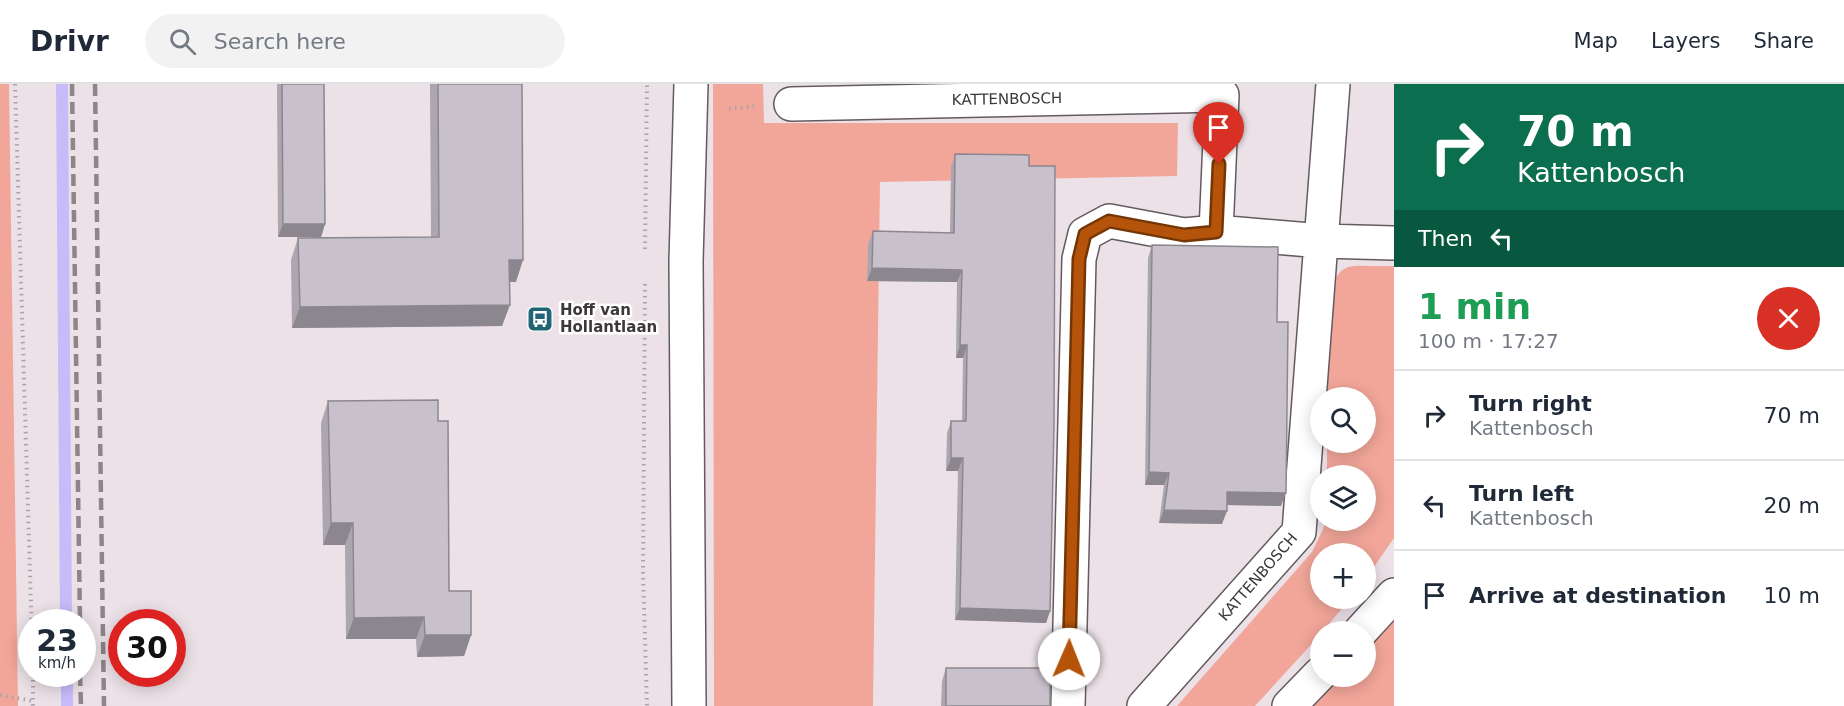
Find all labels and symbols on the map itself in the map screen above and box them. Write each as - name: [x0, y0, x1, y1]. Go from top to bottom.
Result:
- street label: KATTENBOSCH: [952, 89, 1062, 109]
- pin: [1193, 102, 1244, 164]
- place label: Hoff van Hollantlaan: [560, 301, 657, 336]
- bus stop icon: Hoff van Hollantlaan: [525, 304, 555, 334]
- street label: KATTENBOSCH: [1215, 529, 1301, 625]
- speed limit sign: 30: [108, 609, 186, 687]
- position arrow: [1037, 627, 1101, 691]

